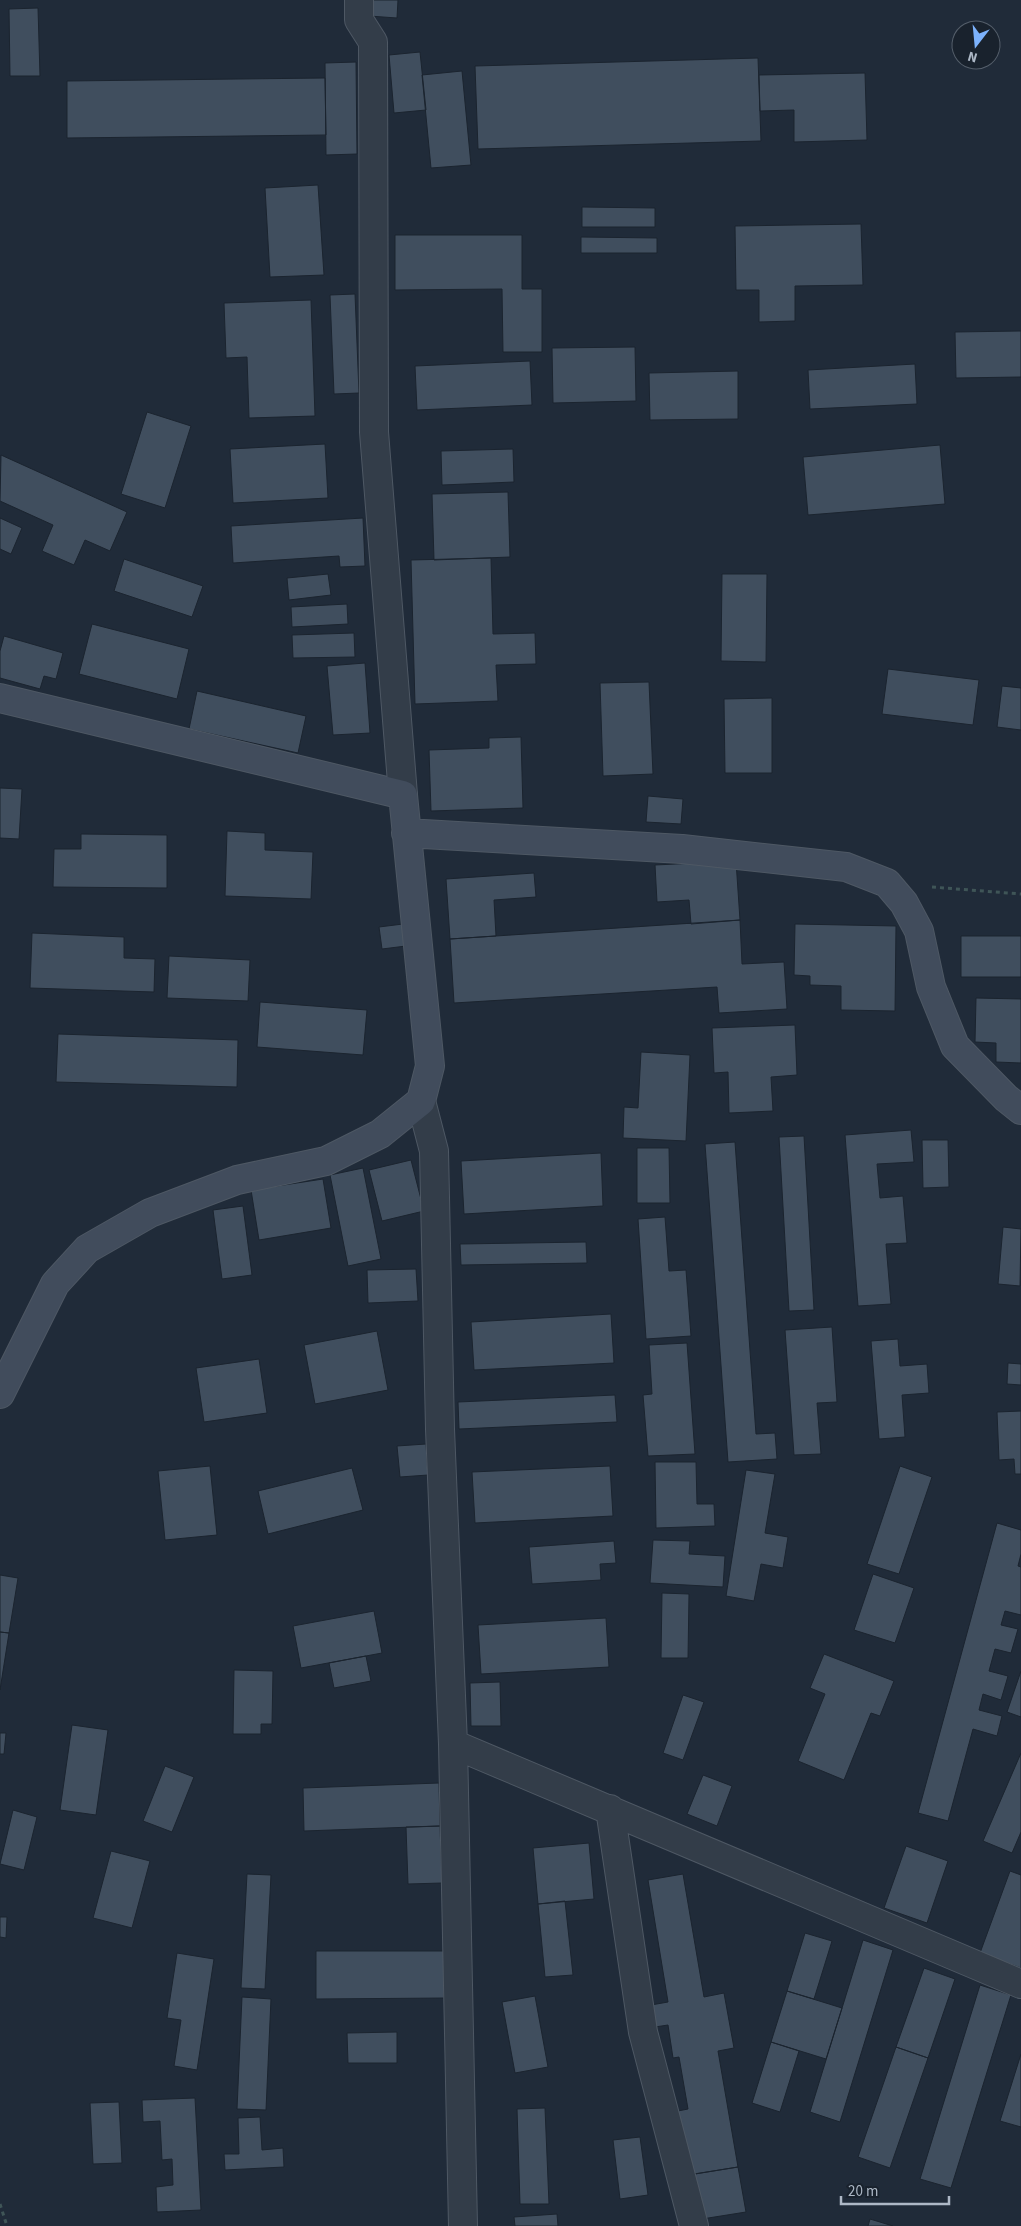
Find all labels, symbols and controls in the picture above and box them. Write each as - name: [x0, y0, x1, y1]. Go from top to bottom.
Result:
- north arrow: [951, 20, 1001, 70]
- text: N: [965, 46, 980, 67]
- scale bar: [841, 2174, 948, 2206]
- text: 20 m: [848, 2181, 878, 2202]

